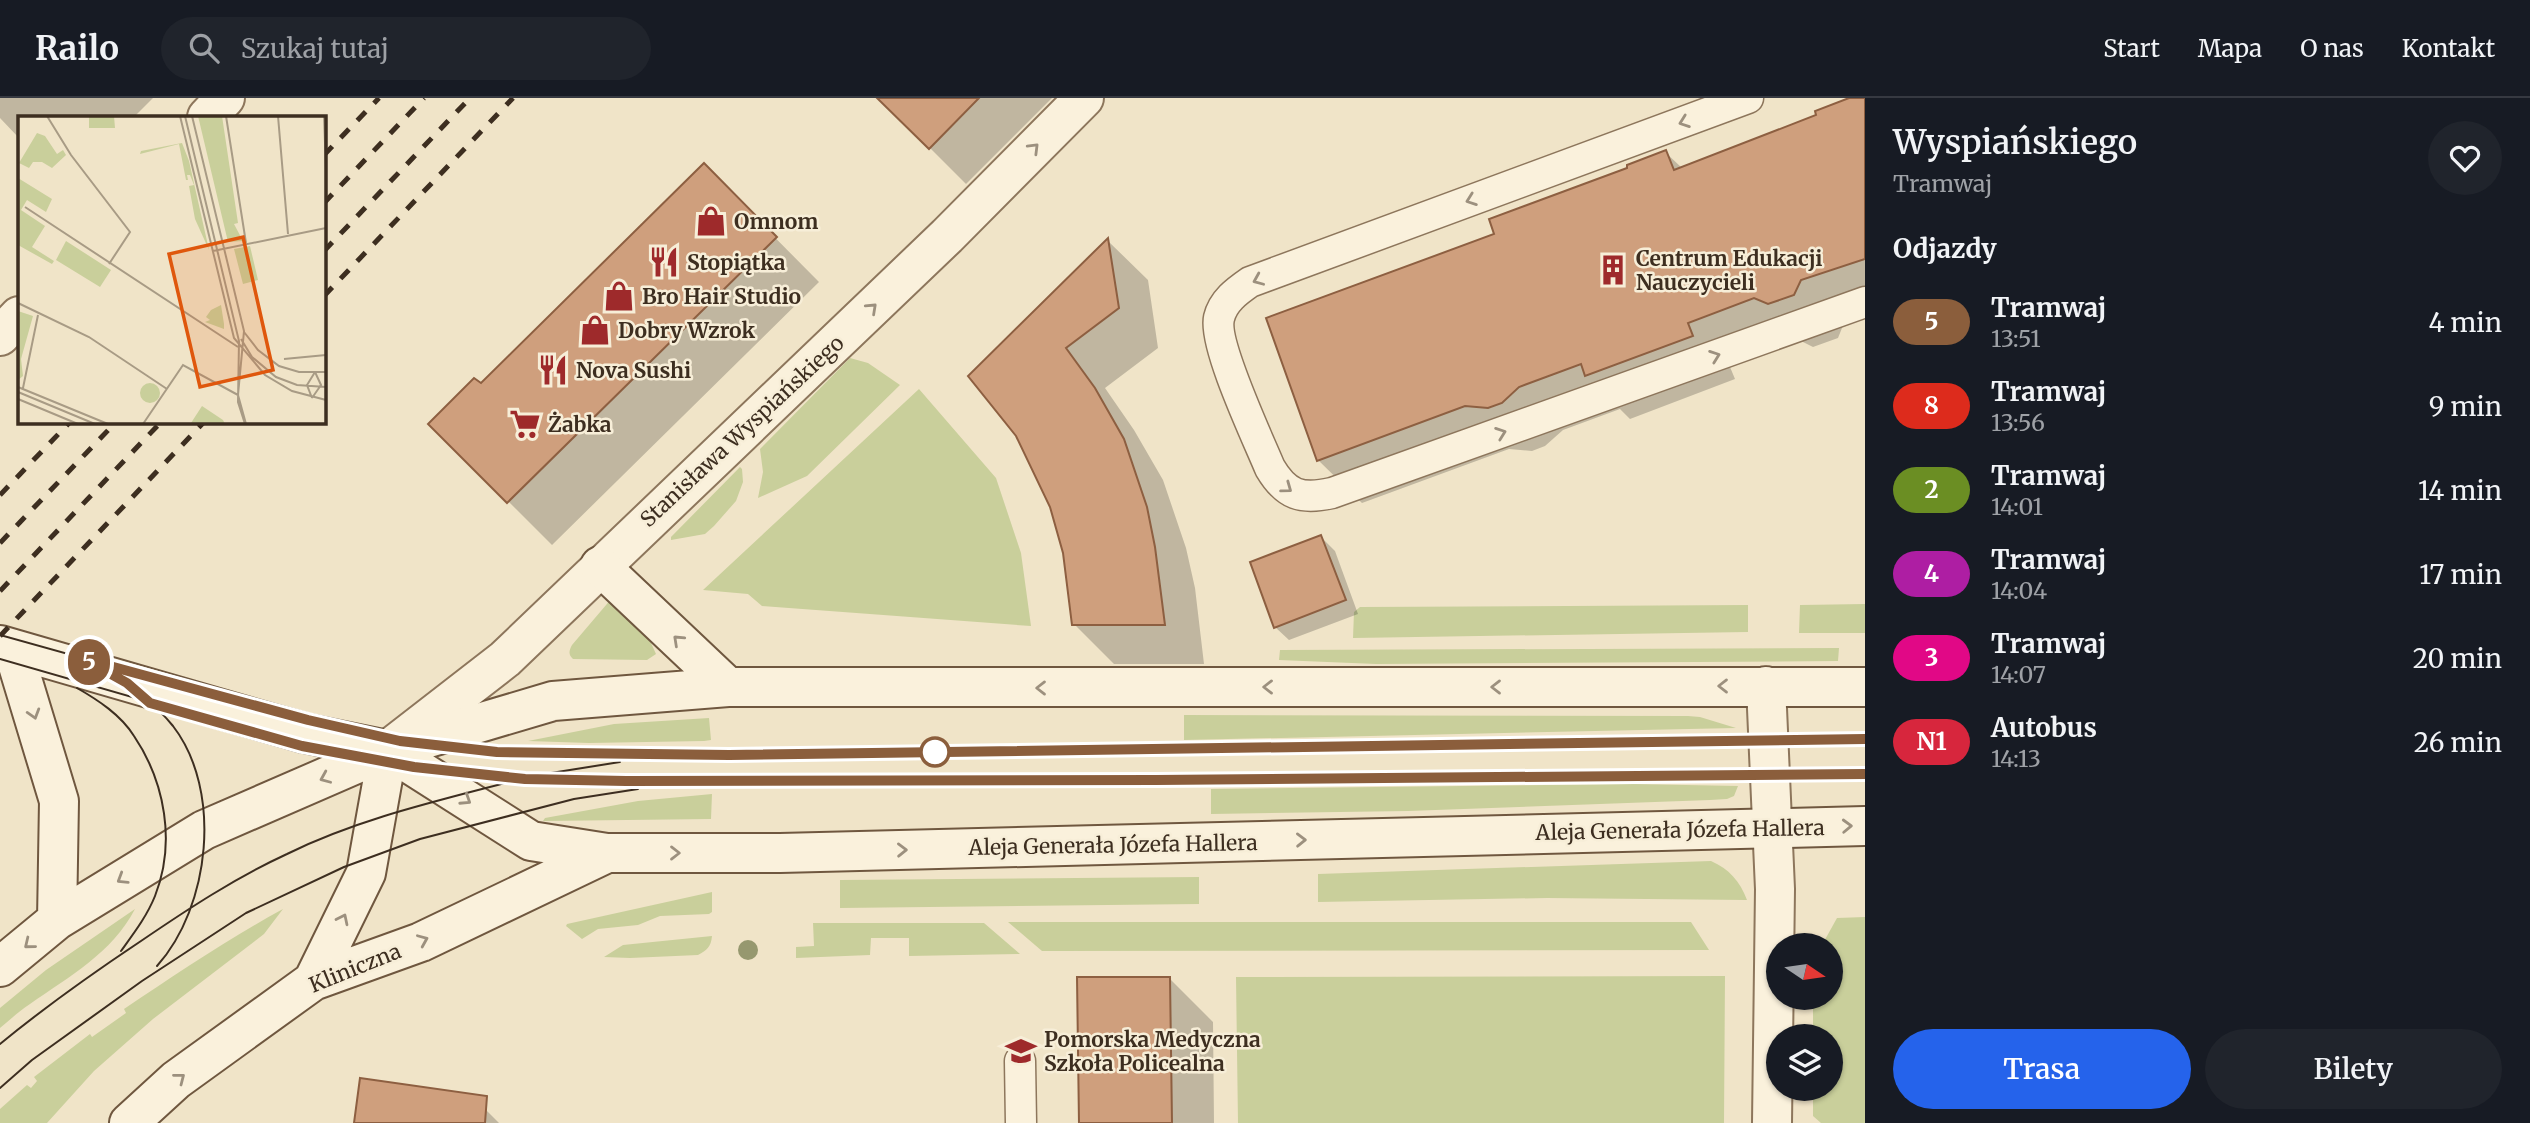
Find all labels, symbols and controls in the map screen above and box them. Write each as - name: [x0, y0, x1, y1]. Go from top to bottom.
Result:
- search box: [161, 17, 651, 80]
- text: Railo: [35, 28, 119, 69]
- icon: search: [185, 29, 223, 67]
- text: Szukaj tutaj: [241, 32, 389, 65]
- text: Start: [2103, 33, 2160, 64]
- text: Mapa: [2198, 33, 2262, 64]
- text: O nas: [2300, 33, 2364, 64]
- text: Kontakt: [2402, 33, 2495, 64]
- one-way arrow: [1679, 113, 1691, 127]
- inset map: [18, 116, 326, 424]
- button: heart: [2428, 121, 2502, 195]
- text: Wyspiańskiego: [1893, 122, 2137, 163]
- one-way arrow: [1026, 143, 1039, 156]
- text: Tramwaj: [1893, 169, 1992, 198]
- one-way arrow: [1466, 192, 1478, 206]
- shop icon: Omnom: [694, 204, 728, 238]
- place label: Omnom: [734, 208, 818, 235]
- text: Odjazdy: [1893, 232, 1997, 265]
- restaurant icon: Stopiątka: [647, 245, 681, 279]
- place label: Centrum Edukacji Nauczycieli: [1636, 245, 1823, 296]
- place label: Stopiątka: [687, 249, 786, 276]
- building icon: Centrum Edukacji Nauczycieli: [1596, 253, 1630, 287]
- one-way arrow: [1253, 271, 1265, 285]
- shop icon: Bro Hair Studio: [602, 279, 636, 313]
- place label: Bro Hair Studio: [642, 283, 801, 310]
- text: Tramwaj: [1991, 291, 2106, 324]
- one-way arrow: [864, 303, 877, 316]
- text: 5: [1924, 306, 1939, 337]
- text: 4 min: [2428, 306, 2502, 339]
- shop icon: Dobry Wzrok: [578, 313, 612, 347]
- place label: Dobry Wzrok: [618, 317, 755, 344]
- text: 13:51: [1991, 324, 2041, 353]
- street label: Stanisława Wyspiańskiego: [634, 329, 850, 533]
- one-way arrow: [1708, 350, 1720, 364]
- restaurant icon: Nova Sushi: [536, 353, 570, 387]
- place label: Nova Sushi: [576, 357, 691, 384]
- text: Tramwaj: [1991, 375, 2106, 408]
- text: 8: [1924, 390, 1939, 421]
- text: 9 min: [2429, 390, 2502, 423]
- supermarket icon: Żabka: [508, 407, 542, 441]
- text: 13:56: [1991, 408, 2045, 437]
- place label: Żabka: [548, 411, 612, 438]
- one-way arrow: [1494, 427, 1506, 441]
- text: Tramwaj: [1991, 459, 2106, 492]
- text: 2: [1924, 474, 1939, 505]
- text: 14 min: [2418, 474, 2502, 507]
- one-way arrow: [1279, 480, 1292, 492]
- text: 14:01: [1991, 492, 2043, 521]
- text: Tramwaj: [1991, 543, 2106, 576]
- text: 4: [1924, 558, 1939, 589]
- text: 17 min: [2419, 558, 2502, 591]
- text: 14:04: [1991, 576, 2047, 605]
- text: Tramwaj: [1991, 627, 2106, 660]
- one-way arrow: [673, 636, 686, 648]
- line badge: 5: [66, 639, 112, 685]
- text: 3: [1925, 642, 1938, 673]
- text: 20 min: [2413, 642, 2502, 675]
- text: 5: [82, 646, 96, 677]
- text: 14:07: [1991, 660, 2046, 689]
- one-way arrow: [1718, 678, 1728, 694]
- one-way arrow: [1263, 679, 1273, 695]
- one-way arrow: [1490, 679, 1501, 695]
- one-way arrow: [1035, 680, 1046, 696]
- one-way arrow: [25, 708, 40, 720]
- text: Autobus: [1991, 711, 2097, 744]
- text: N1: [1916, 726, 1947, 757]
- text: 26 min: [2414, 726, 2502, 759]
- unlabelled marker: [920, 737, 950, 767]
- text: 14:13: [1991, 744, 2041, 773]
- one-way arrow: [320, 769, 332, 783]
- one-way arrow: [458, 791, 471, 804]
- street label: Aleja Generała Józefa Hallera: [1534, 814, 1825, 846]
- one-way arrow: [1842, 819, 1853, 834]
- street label: Aleja Generała Józefa Hallera: [967, 829, 1258, 861]
- one-way arrow: [1297, 832, 1307, 848]
- one-way arrow: [898, 842, 908, 858]
- one-way arrow: [670, 845, 681, 861]
- one-way arrow: [117, 871, 130, 884]
- one-way arrow: [335, 914, 349, 926]
- north arrow: [1766, 933, 1843, 1010]
- map controls: [1766, 933, 1843, 1101]
- one-way arrow: [416, 934, 428, 948]
- one-way arrow: [24, 935, 36, 948]
- street label: Kliniczna: [305, 937, 405, 999]
- button: layers: [1766, 1024, 1843, 1101]
- place label: Pomorska Medyczna Szkoła Policealna: [1044, 1026, 1261, 1077]
- button: Trasa: [1893, 1029, 2191, 1109]
- button: Bilety: [2205, 1029, 2502, 1109]
- school or university icon: Pomorska Medyczna Szkoła Policealna: [1004, 1034, 1038, 1068]
- one-way arrow: [173, 1073, 185, 1086]

